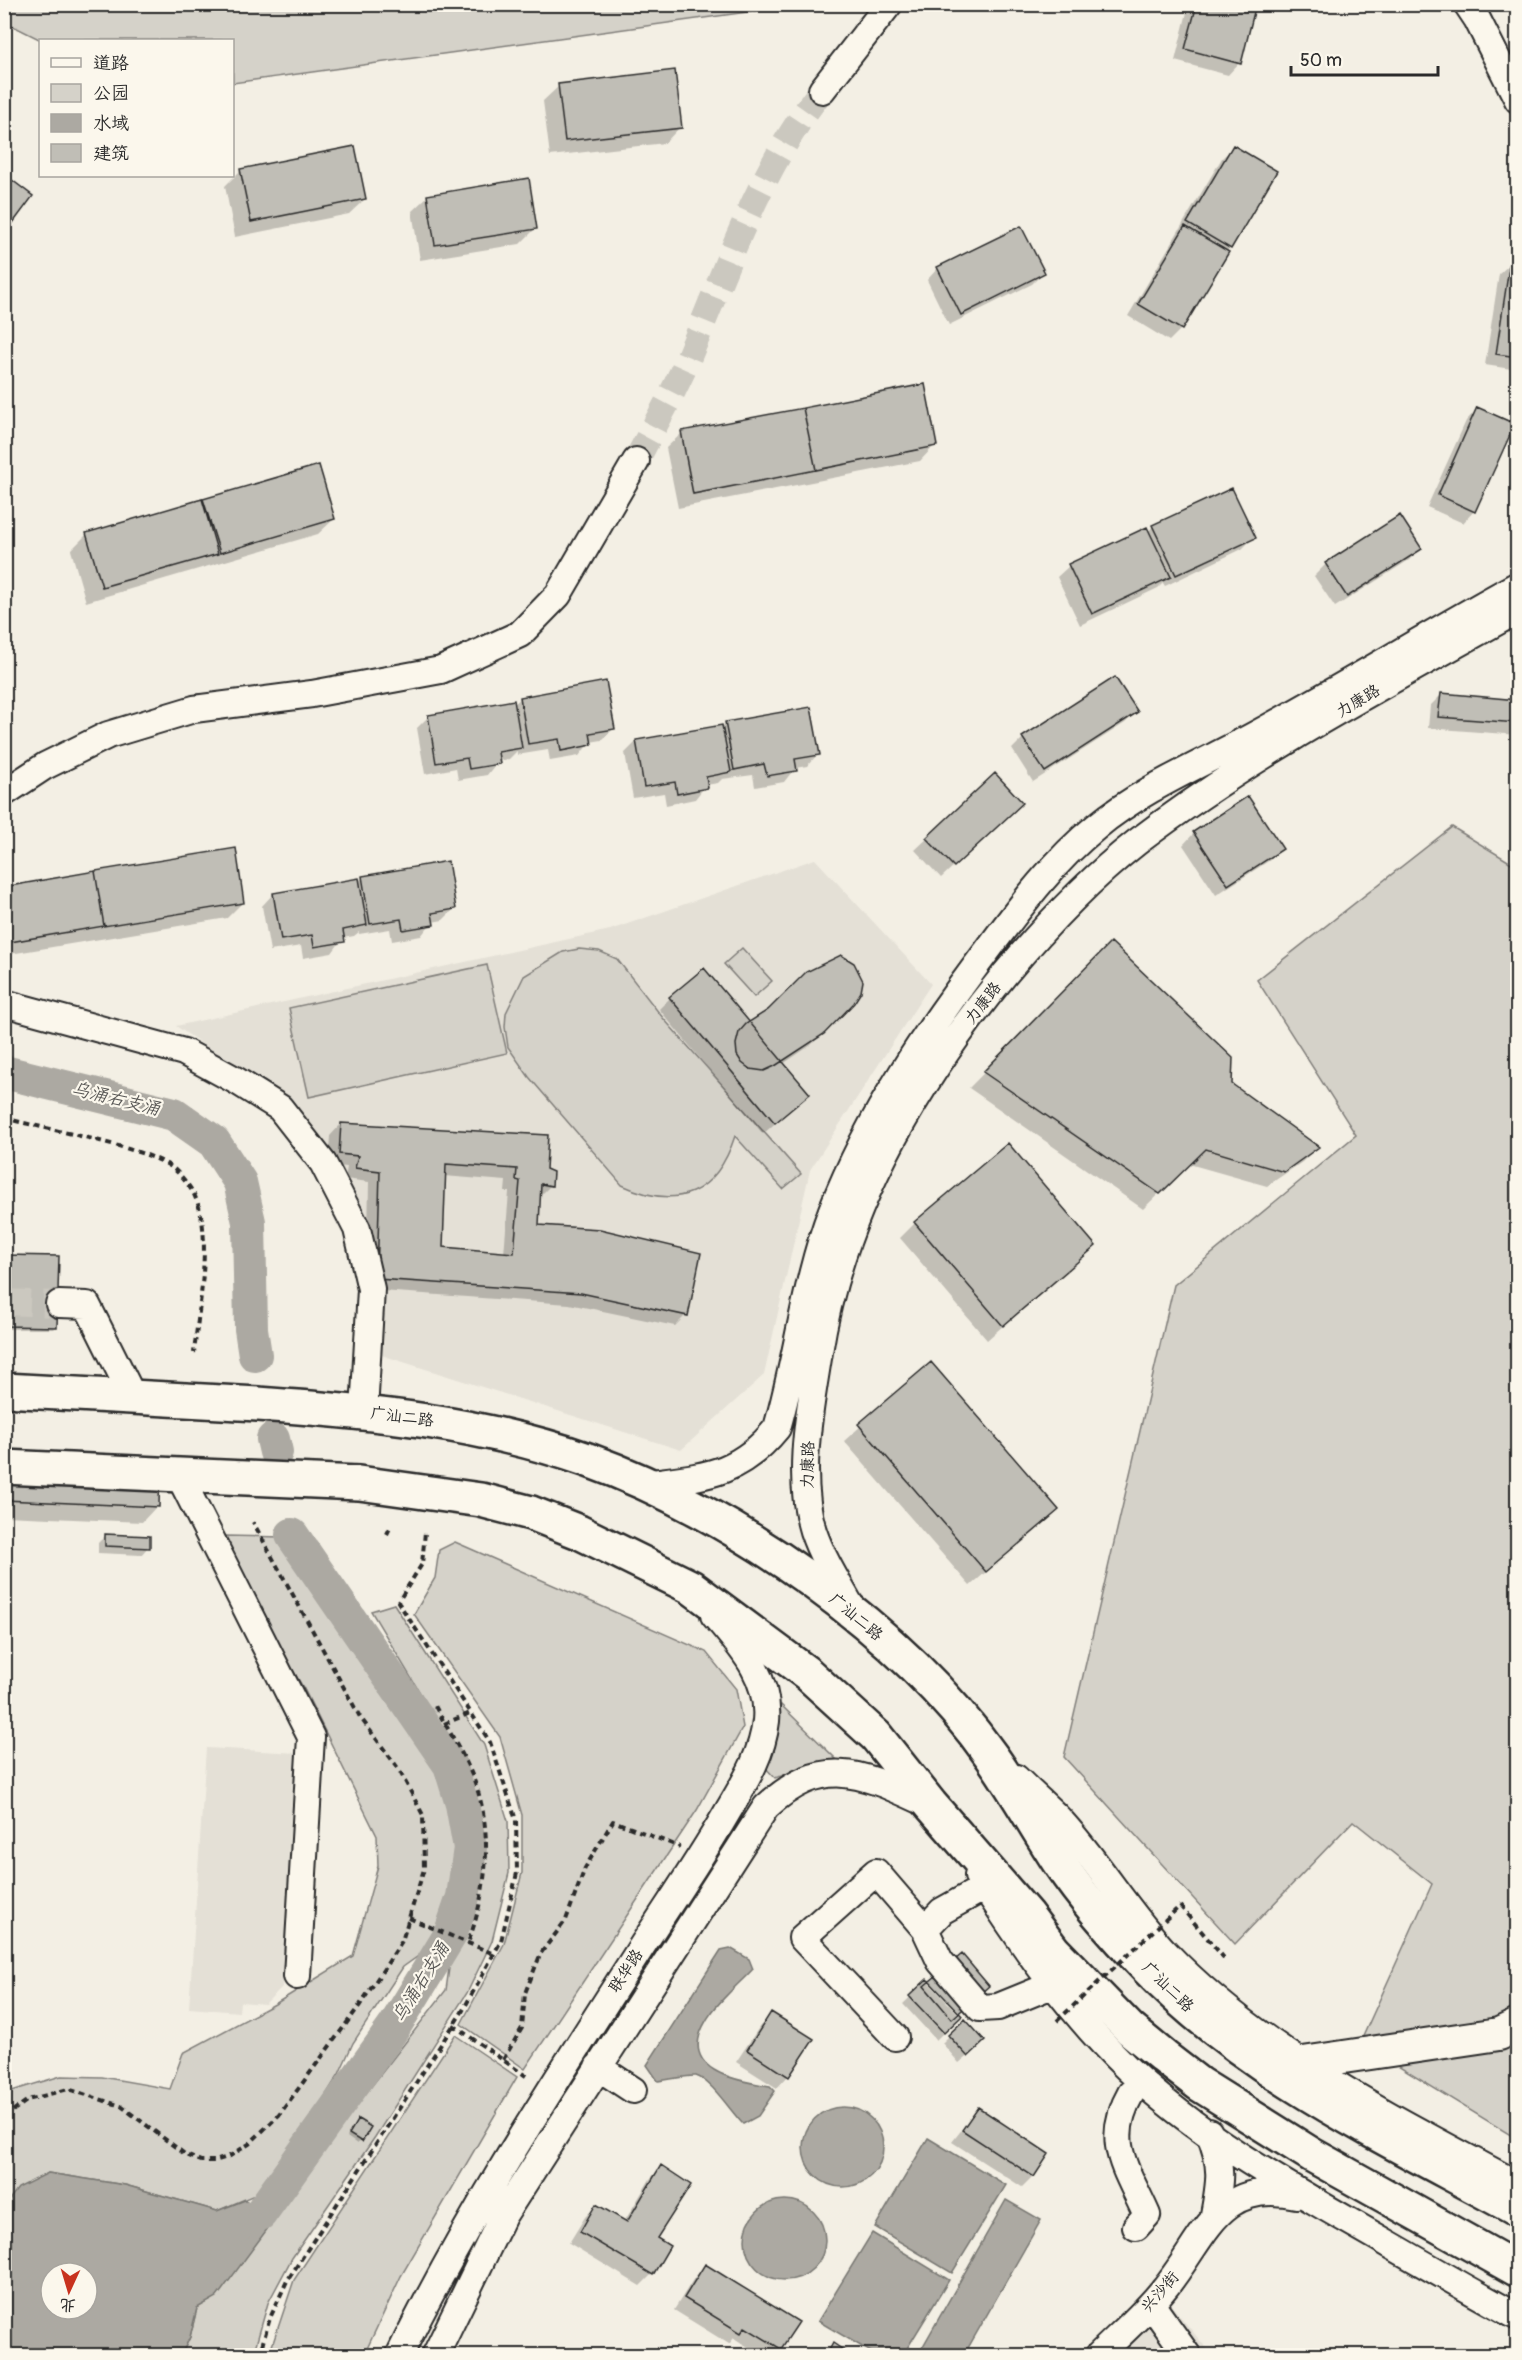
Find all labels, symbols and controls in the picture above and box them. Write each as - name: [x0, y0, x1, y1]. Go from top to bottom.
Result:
- legend: [39, 39, 234, 177]
- scale bar: [1291, 39, 1438, 77]
- text: 50 m: [1300, 49, 1342, 72]
- text: 道路: [93, 52, 129, 75]
- text: 公园: [93, 82, 129, 105]
- text: 水域: [93, 112, 129, 135]
- text: 建筑: [93, 142, 129, 165]
- street label: 力康路: [1332, 680, 1384, 722]
- street label: 力康路: [960, 978, 1006, 1028]
- water label: 乌涌右支涌: [70, 1077, 163, 1121]
- street label: 广汕二路: [369, 1403, 435, 1431]
- street label: 力康路: [798, 1441, 818, 1489]
- street label: 广汕二路: [825, 1589, 887, 1645]
- water label: 乌涌右支涌: [387, 1937, 455, 2026]
- street label: 联华路: [605, 1945, 647, 1997]
- street label: 广汕二路: [1138, 1958, 1198, 2016]
- north arrow: [39, 2261, 99, 2321]
- street label: 兴沙街: [1137, 2267, 1183, 2317]
- text: 北: [59, 2294, 77, 2316]

